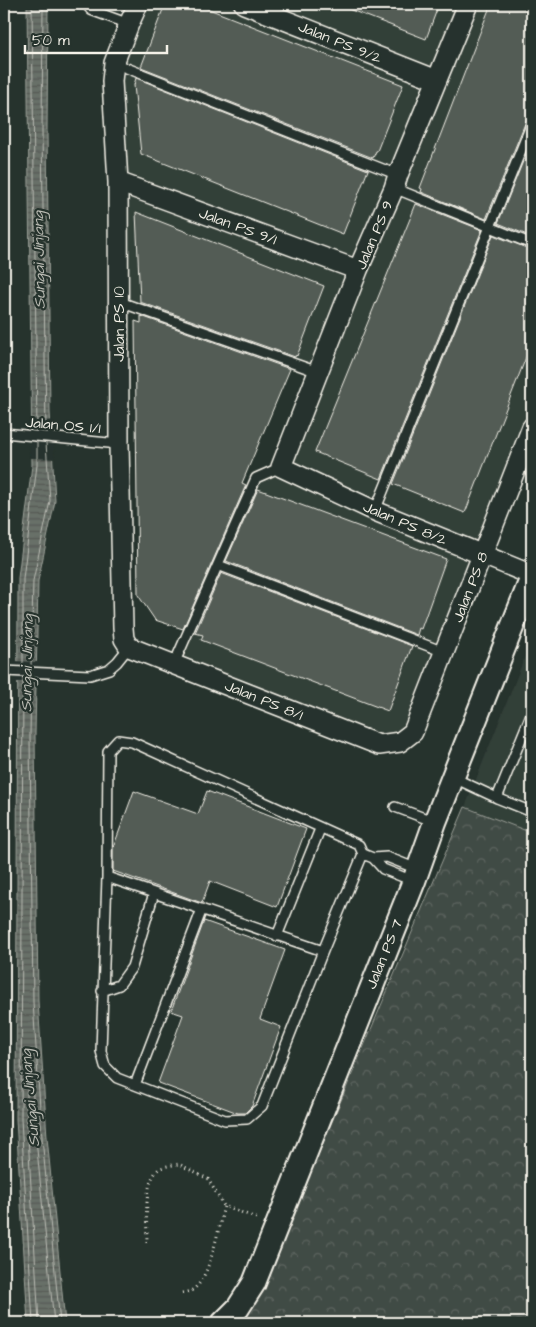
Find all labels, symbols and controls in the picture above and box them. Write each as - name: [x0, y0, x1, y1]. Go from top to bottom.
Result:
- street label: Jalan PS 9/2: [295, 16, 385, 69]
- scale bar: [25, 22, 168, 54]
- text: 50 m: [32, 30, 70, 51]
- street label: Jalan PS 9: [351, 198, 398, 273]
- street label: Jalan PS 9/1: [196, 203, 280, 250]
- water label: Sungai Jinjang: [27, 209, 52, 309]
- street label: Jalan PS 10: [109, 286, 130, 362]
- street label: Jalan OS 1/1: [24, 412, 102, 439]
- street label: Jalan PS 8/2: [360, 496, 450, 551]
- street label: Jalan PS 8: [447, 549, 494, 625]
- water label: Sungai Jinjang: [15, 612, 40, 712]
- street label: Jalan PS 8/1: [222, 675, 306, 726]
- street label: Jalan PS 7: [361, 916, 408, 992]
- water label: Sungai Jinjang: [15, 1046, 46, 1148]

